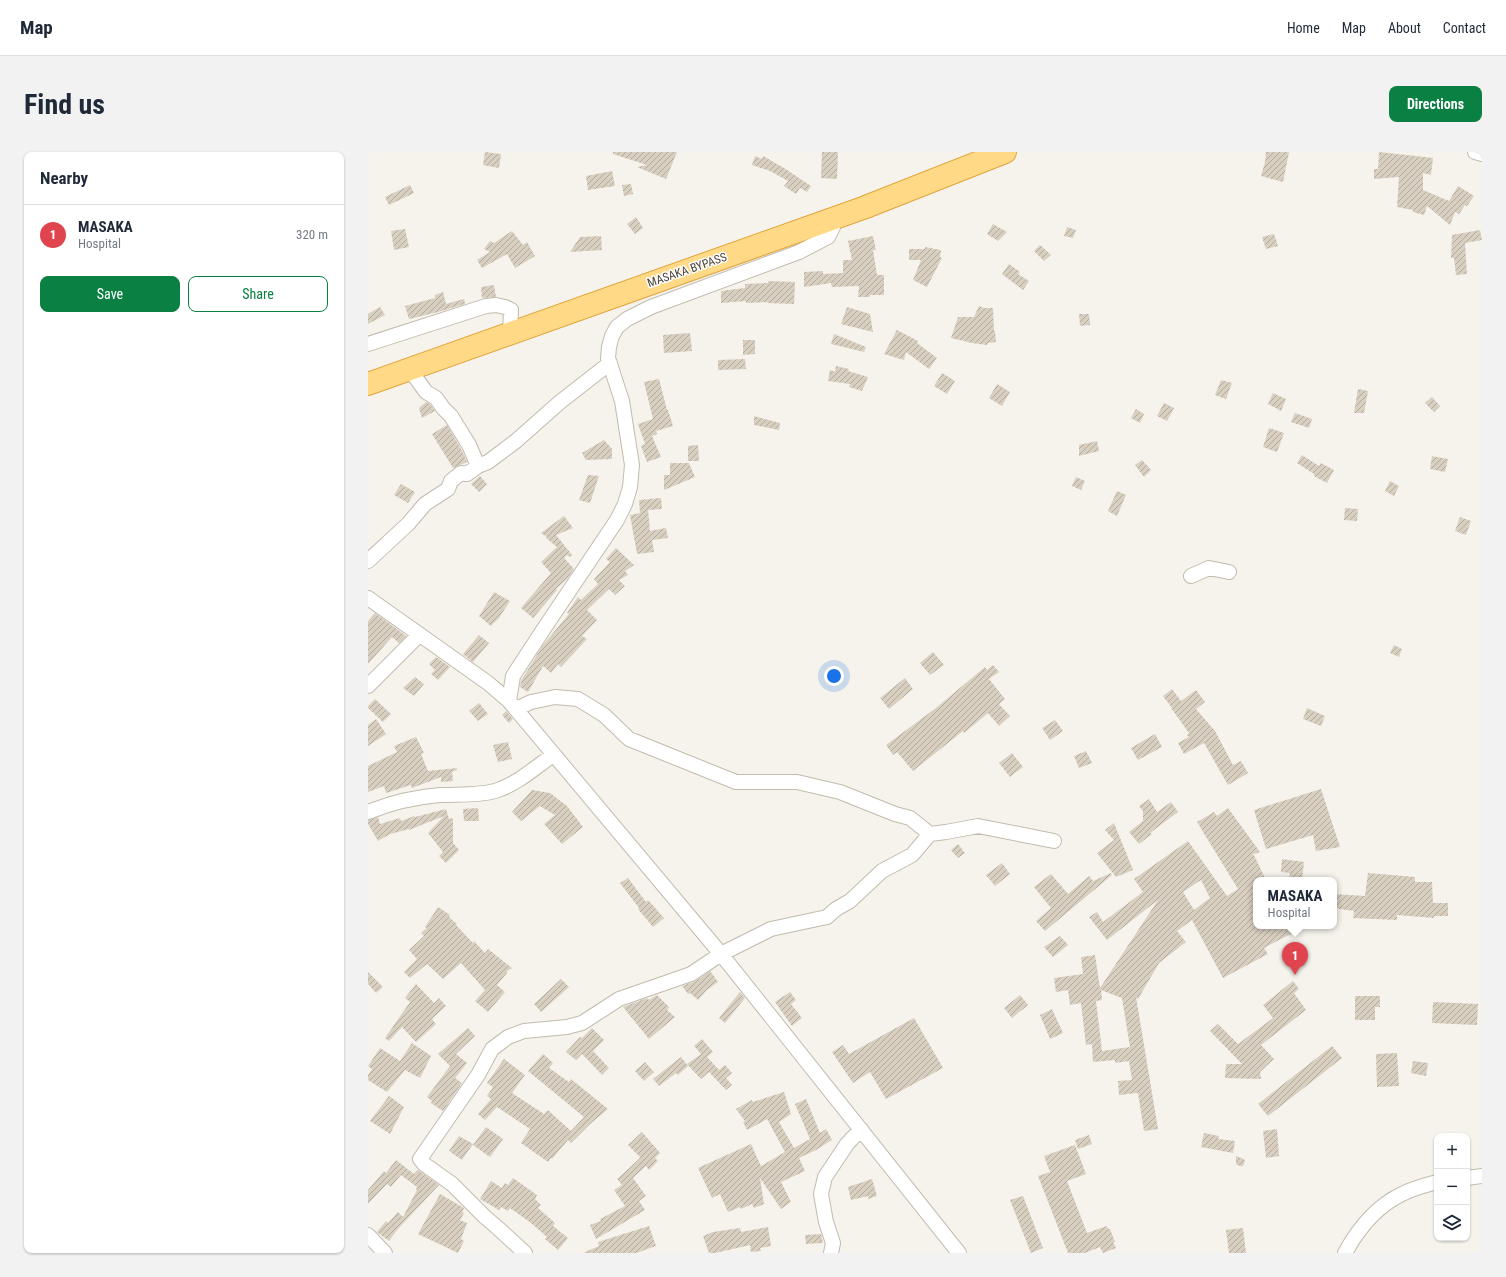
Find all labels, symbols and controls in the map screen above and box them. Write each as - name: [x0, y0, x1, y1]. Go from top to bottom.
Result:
- text: Map: [20, 16, 53, 39]
- text: Home: [1287, 20, 1320, 36]
- text: Map: [1342, 20, 1366, 36]
- text: About: [1388, 20, 1421, 36]
- text: Contact: [1443, 20, 1486, 36]
- button: Directions: [1389, 86, 1482, 122]
- text: Find us: [24, 88, 105, 121]
- text: Nearby: [40, 168, 88, 188]
- text: MASAKA: [78, 218, 133, 236]
- text: 1: [50, 227, 56, 242]
- text: 320 m: [296, 227, 328, 242]
- text: Hospital: [78, 236, 121, 251]
- street label: MASAKA BYPASS: [645, 250, 729, 290]
- button: Save: [40, 276, 180, 312]
- button: Share: [188, 276, 328, 312]
- your location: [824, 666, 844, 686]
- popup: [1253, 877, 1337, 929]
- text: MASAKA: [1268, 887, 1322, 905]
- text: Hospital: [1268, 905, 1311, 920]
- pin: 1: [1282, 942, 1308, 975]
- map controls: [1434, 1133, 1470, 1241]
- button: +: [1434, 1133, 1470, 1169]
- button: −: [1434, 1169, 1470, 1205]
- button: layers: [1434, 1205, 1470, 1241]

